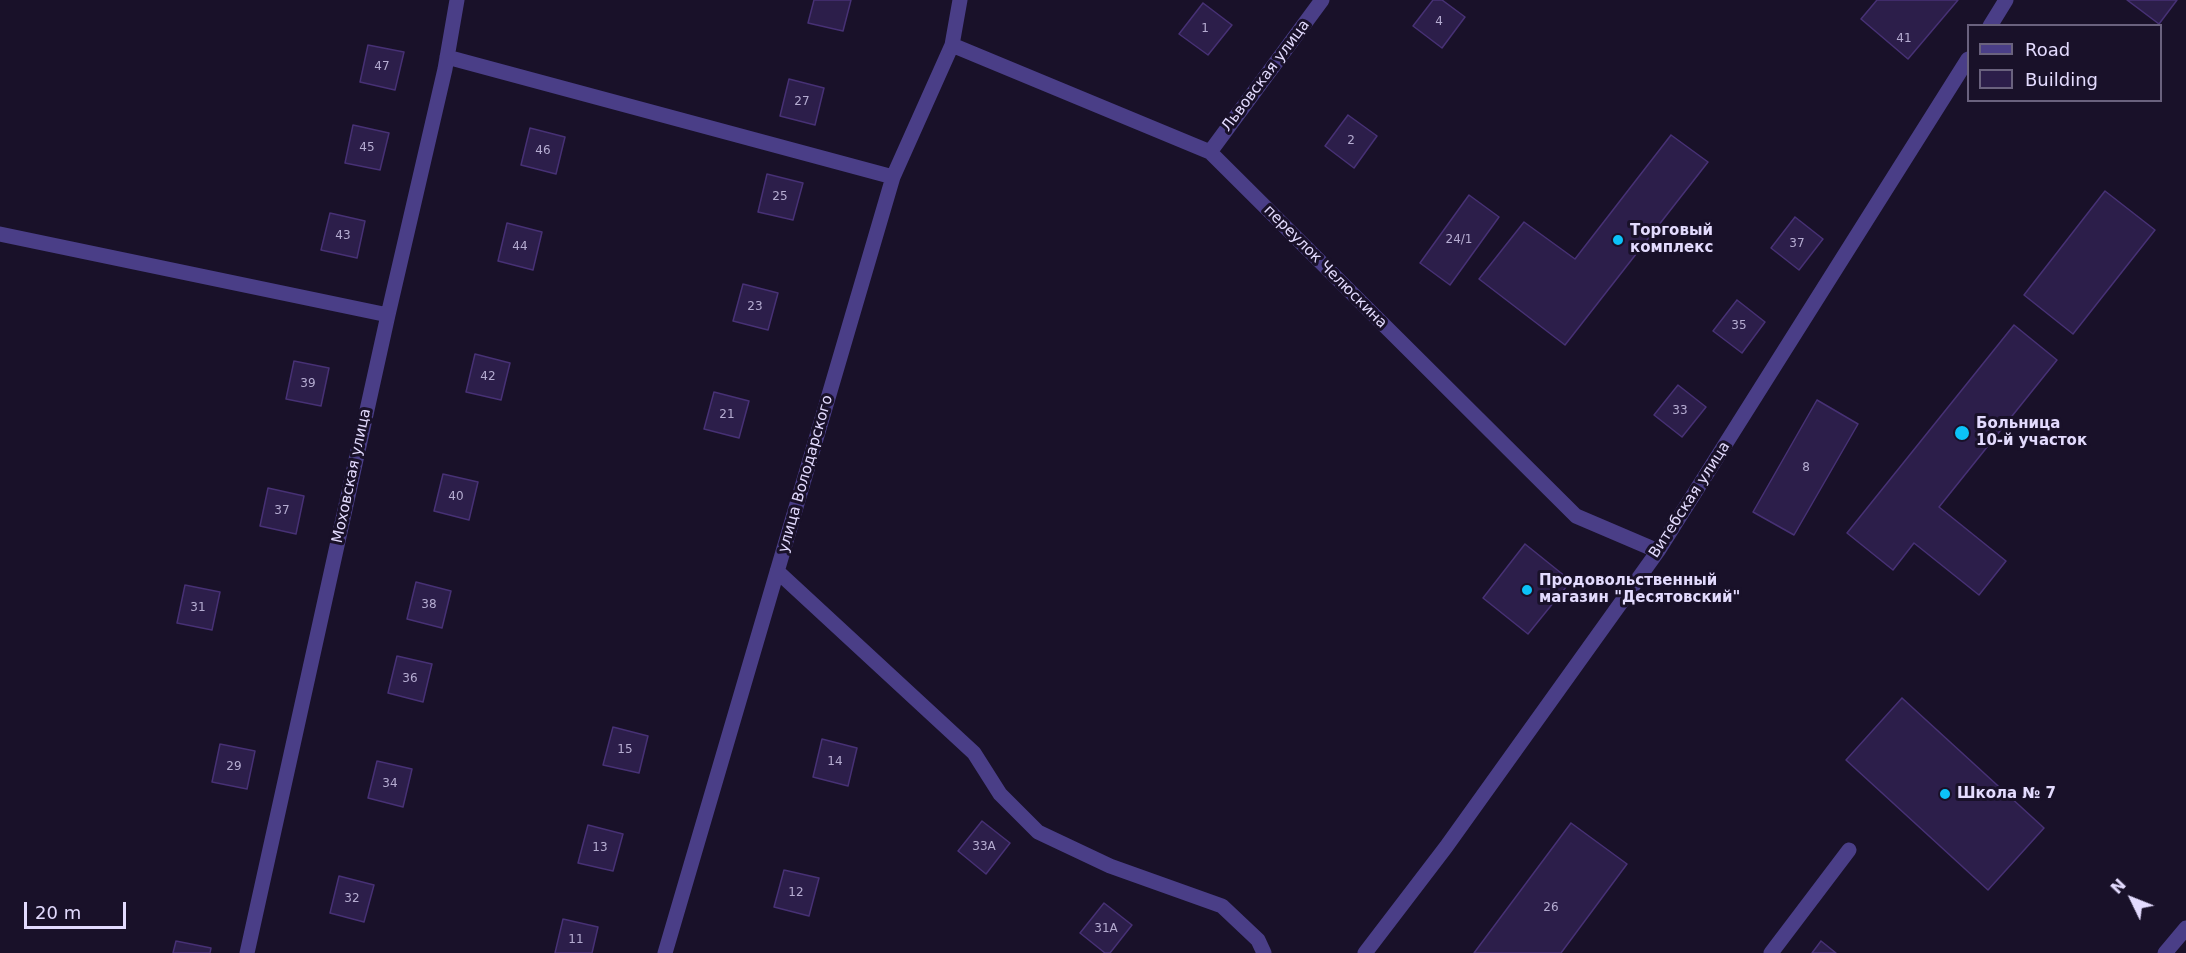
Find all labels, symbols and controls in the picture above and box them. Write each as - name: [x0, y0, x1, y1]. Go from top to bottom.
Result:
- house number: 4: [1435, 15, 1443, 29]
- street label: Львовская улица: [1218, 17, 1314, 135]
- house number: 1: [1201, 22, 1209, 36]
- legend: [1967, 24, 2162, 102]
- house number: 41: [1896, 32, 1912, 46]
- text: Road: [2025, 39, 2070, 60]
- house number: 47: [374, 60, 390, 74]
- text: Building: [2025, 69, 2098, 90]
- house number: 27: [794, 95, 810, 109]
- house number: 2: [1347, 134, 1355, 148]
- house number: 45: [359, 141, 375, 155]
- house number: 46: [535, 144, 551, 158]
- house number: 25: [772, 190, 788, 204]
- street label: переулок Челюскина: [1260, 202, 1390, 332]
- place label: Торговый комплекс: [1630, 222, 1713, 257]
- house number: 43: [335, 229, 351, 243]
- house number: 24/1: [1446, 233, 1472, 247]
- marker: Торговый комплекс: [1611, 233, 1625, 247]
- house number: 37: [1789, 237, 1805, 251]
- house number: 44: [512, 240, 528, 254]
- house number: 23: [747, 300, 763, 314]
- house number: 35: [1731, 319, 1747, 333]
- house number: 42: [480, 370, 496, 384]
- house number: 39: [300, 377, 316, 391]
- street label: улица Володарского: [775, 393, 837, 555]
- house number: 33: [1672, 404, 1688, 418]
- street label: Моховская улица: [329, 407, 375, 545]
- house number: 21: [719, 408, 735, 422]
- place label: Больница 10-й участок: [1976, 415, 2087, 450]
- marker: Больница 10-й участок: [1953, 424, 1971, 442]
- street label: Витебская улица: [1646, 438, 1734, 562]
- house number: 8: [1802, 461, 1810, 475]
- house number: 40: [448, 490, 464, 504]
- house number: 37: [274, 504, 290, 518]
- place label: Продовольственный магазин "Деcятовский": [1539, 572, 1740, 607]
- marker: Продовольственный магазин "Деcятовский": [1520, 583, 1534, 597]
- house number: 38: [421, 598, 437, 612]
- house number: 31: [190, 601, 206, 615]
- house number: 36: [402, 672, 418, 686]
- house number: 15: [617, 743, 633, 757]
- house number: 14: [827, 755, 843, 769]
- house number: 29: [226, 760, 242, 774]
- house number: 34: [382, 777, 398, 791]
- place label: Школа № 7: [1957, 785, 2056, 803]
- marker: Школа № 7: [1938, 787, 1952, 801]
- house number: 33А: [972, 840, 996, 854]
- house number: 13: [592, 841, 608, 855]
- north arrow: [2102, 869, 2162, 929]
- text: N: [2107, 875, 2130, 898]
- house number: 12: [788, 886, 804, 900]
- scale bar: [27, 890, 129, 928]
- house number: 32: [344, 892, 360, 906]
- house number: 26: [1543, 901, 1559, 915]
- text: 20 m: [35, 902, 81, 923]
- house number: 31А: [1094, 922, 1118, 936]
- house number: 11: [568, 933, 584, 947]

